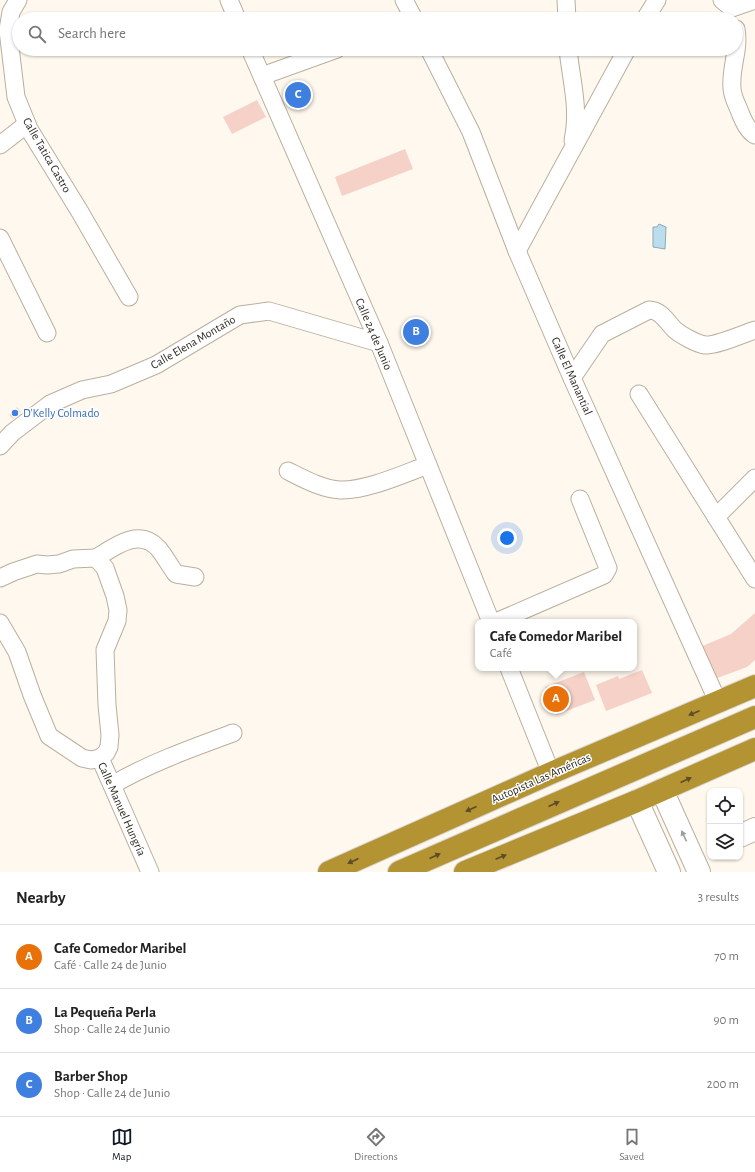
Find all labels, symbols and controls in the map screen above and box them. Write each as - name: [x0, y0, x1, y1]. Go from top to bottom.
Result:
- search box: [12, 12, 743, 56]
- icon: search: [26, 23, 48, 45]
- text: Search here: [58, 26, 126, 41]
- pin: C: [285, 80, 311, 110]
- street label: Calle Tatica Castro: [21, 115, 73, 195]
- street label: Calle 24 de Junio: [353, 296, 395, 372]
- street label: Calle Elena Montaño: [149, 313, 238, 371]
- pin: B: [403, 317, 429, 347]
- street label: Calle El Manantial: [549, 335, 595, 417]
- place label: D'Kelly Colmado: [23, 407, 100, 420]
- marker: D'Kelly Colmado: [10, 408, 20, 418]
- your location: [497, 528, 517, 548]
- popup: [475, 619, 637, 671]
- text: Cafe Comedor Maribel: [490, 629, 622, 644]
- text: Café: [490, 647, 512, 660]
- pin: A: [543, 684, 569, 714]
- one-way arrow: [688, 710, 699, 716]
- street label: Autopista Las Américas: [490, 751, 592, 805]
- street label: Calle Manuel Hungría: [96, 760, 148, 858]
- one-way arrow: [680, 777, 691, 783]
- map controls: [707, 788, 743, 860]
- button: locate: [707, 788, 743, 824]
- one-way arrow: [549, 801, 561, 807]
- one-way arrow: [466, 806, 477, 812]
- button: layers: [707, 824, 743, 860]
- one-way arrow: [680, 830, 686, 842]
- one-way arrow: [429, 853, 441, 860]
- one-way arrow: [496, 854, 508, 860]
- one-way arrow: [346, 859, 358, 865]
- text: Nearby: [16, 889, 66, 906]
- text: 3 results: [698, 891, 739, 904]
- text: Cafe Comedor Maribel: [54, 941, 187, 956]
- text: A: [25, 950, 33, 963]
- text: 70 m: [714, 950, 739, 963]
- text: Café · Calle 24 de Junio: [54, 959, 167, 972]
- text: La Pequeña Perla: [54, 1005, 156, 1020]
- text: B: [25, 1014, 33, 1027]
- text: 90 m: [713, 1014, 739, 1027]
- text: Shop · Calle 24 de Junio: [54, 1023, 170, 1036]
- text: Barber Shop: [54, 1069, 128, 1084]
- text: C: [26, 1078, 32, 1091]
- text: 200 m: [707, 1078, 739, 1091]
- text: Shop · Calle 24 de Junio: [54, 1087, 170, 1100]
- tab: Map: [111, 1126, 133, 1163]
- tab: Directions: [354, 1126, 398, 1163]
- tab: Saved: [619, 1126, 644, 1163]

